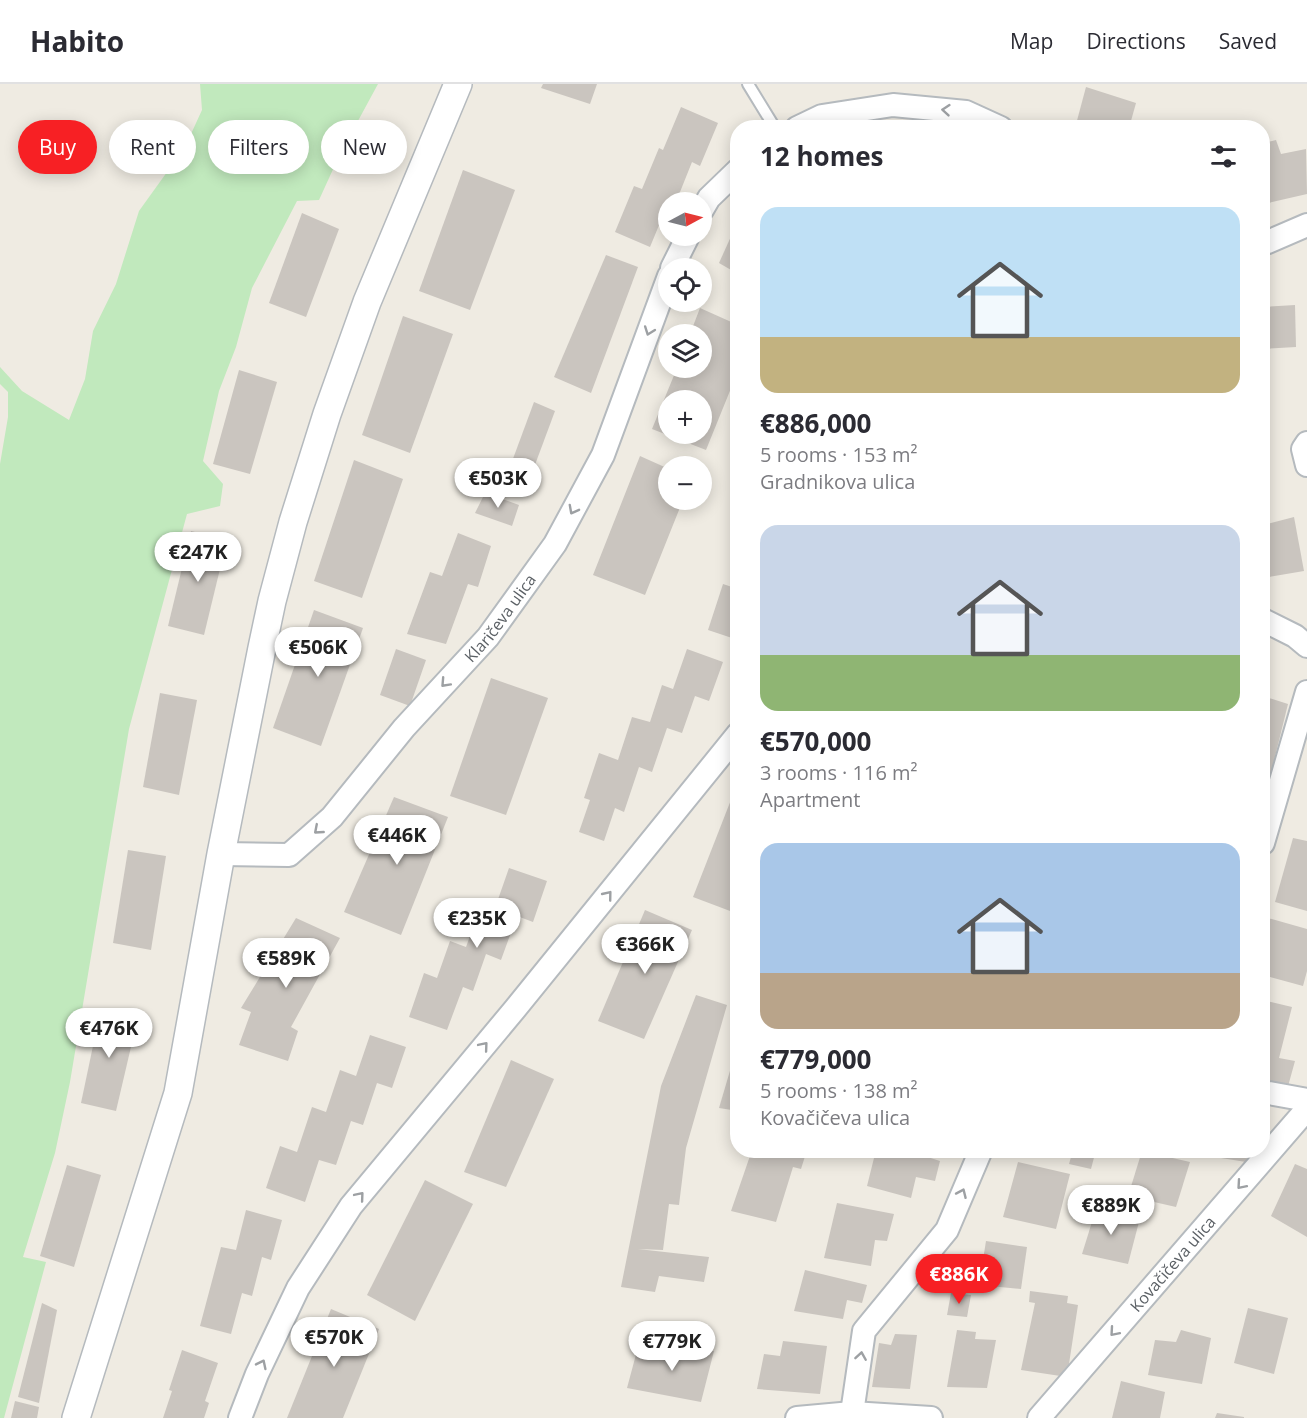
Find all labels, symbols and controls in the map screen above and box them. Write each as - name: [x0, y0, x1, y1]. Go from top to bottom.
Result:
- text: Habito: [30, 22, 124, 60]
- text: Map: [1010, 27, 1053, 55]
- text: Directions: [1086, 27, 1186, 55]
- text: Saved: [1219, 27, 1277, 55]
- one-way arrow: [941, 104, 950, 117]
- chip: Buy: [18, 120, 97, 174]
- chip: Rent: [109, 120, 196, 174]
- chip: Filters: [208, 120, 309, 174]
- chip: New: [321, 120, 407, 174]
- text: 12 homes: [760, 138, 884, 174]
- icon: filters: [1207, 140, 1240, 173]
- north arrow: [658, 192, 712, 246]
- map controls: [658, 192, 712, 510]
- icon: home: [946, 246, 1054, 354]
- button: locate: [658, 258, 712, 312]
- button: layers: [658, 324, 712, 378]
- one-way arrow: [643, 325, 656, 336]
- button: +: [658, 390, 712, 444]
- text: €886,000: [760, 405, 871, 441]
- text: 5 rooms · 153 m²: [760, 441, 918, 468]
- button: −: [658, 456, 712, 510]
- pin: €503K: [456, 458, 540, 509]
- text: €503K: [468, 464, 528, 491]
- text: Gradnikova ulica: [760, 468, 915, 495]
- one-way arrow: [569, 504, 580, 514]
- pin: €247K: [156, 532, 240, 583]
- text: €247K: [168, 538, 228, 565]
- icon: home: [946, 564, 1054, 672]
- street label: Klaričeva ulica: [459, 570, 541, 667]
- pin: €506K: [276, 627, 360, 678]
- text: €506K: [288, 633, 348, 660]
- one-way arrow: [442, 676, 453, 687]
- text: €570,000: [760, 723, 871, 759]
- text: 3 rooms · 116 m²: [760, 759, 918, 786]
- text: Apartment: [760, 786, 860, 813]
- pin: €446K: [355, 815, 439, 866]
- text: €446K: [367, 821, 427, 848]
- one-way arrow: [314, 823, 324, 834]
- icon: home: [946, 882, 1054, 990]
- one-way arrow: [600, 891, 611, 902]
- pin: €235K: [435, 898, 519, 949]
- text: €235K: [447, 904, 507, 931]
- pin: €366K: [603, 924, 687, 975]
- text: €366K: [615, 930, 675, 957]
- pin: €589K: [244, 938, 328, 989]
- text: €589K: [256, 944, 316, 971]
- pin: €476K: [67, 1008, 151, 1059]
- text: €476K: [79, 1014, 139, 1041]
- text: €779,000: [760, 1041, 871, 1077]
- one-way arrow: [477, 1042, 488, 1053]
- text: 5 rooms · 138 m²: [760, 1077, 918, 1104]
- text: Kovačičeva ulica: [760, 1104, 910, 1131]
- one-way arrow: [1237, 1178, 1248, 1189]
- pin: €889K: [1069, 1185, 1153, 1236]
- one-way arrow: [955, 1189, 967, 1200]
- text: €889K: [1081, 1191, 1141, 1218]
- one-way arrow: [352, 1192, 363, 1203]
- street label: Kovačičeva ulica: [1125, 1211, 1220, 1316]
- pin: €886K: [917, 1254, 1001, 1305]
- text: €886K: [929, 1260, 989, 1287]
- pin: €570K: [292, 1317, 376, 1368]
- pin: €779K: [630, 1321, 714, 1372]
- text: €570K: [304, 1323, 364, 1350]
- one-way arrow: [1110, 1325, 1121, 1336]
- text: €779K: [642, 1327, 702, 1354]
- one-way arrow: [854, 1351, 866, 1360]
- one-way arrow: [255, 1359, 266, 1370]

